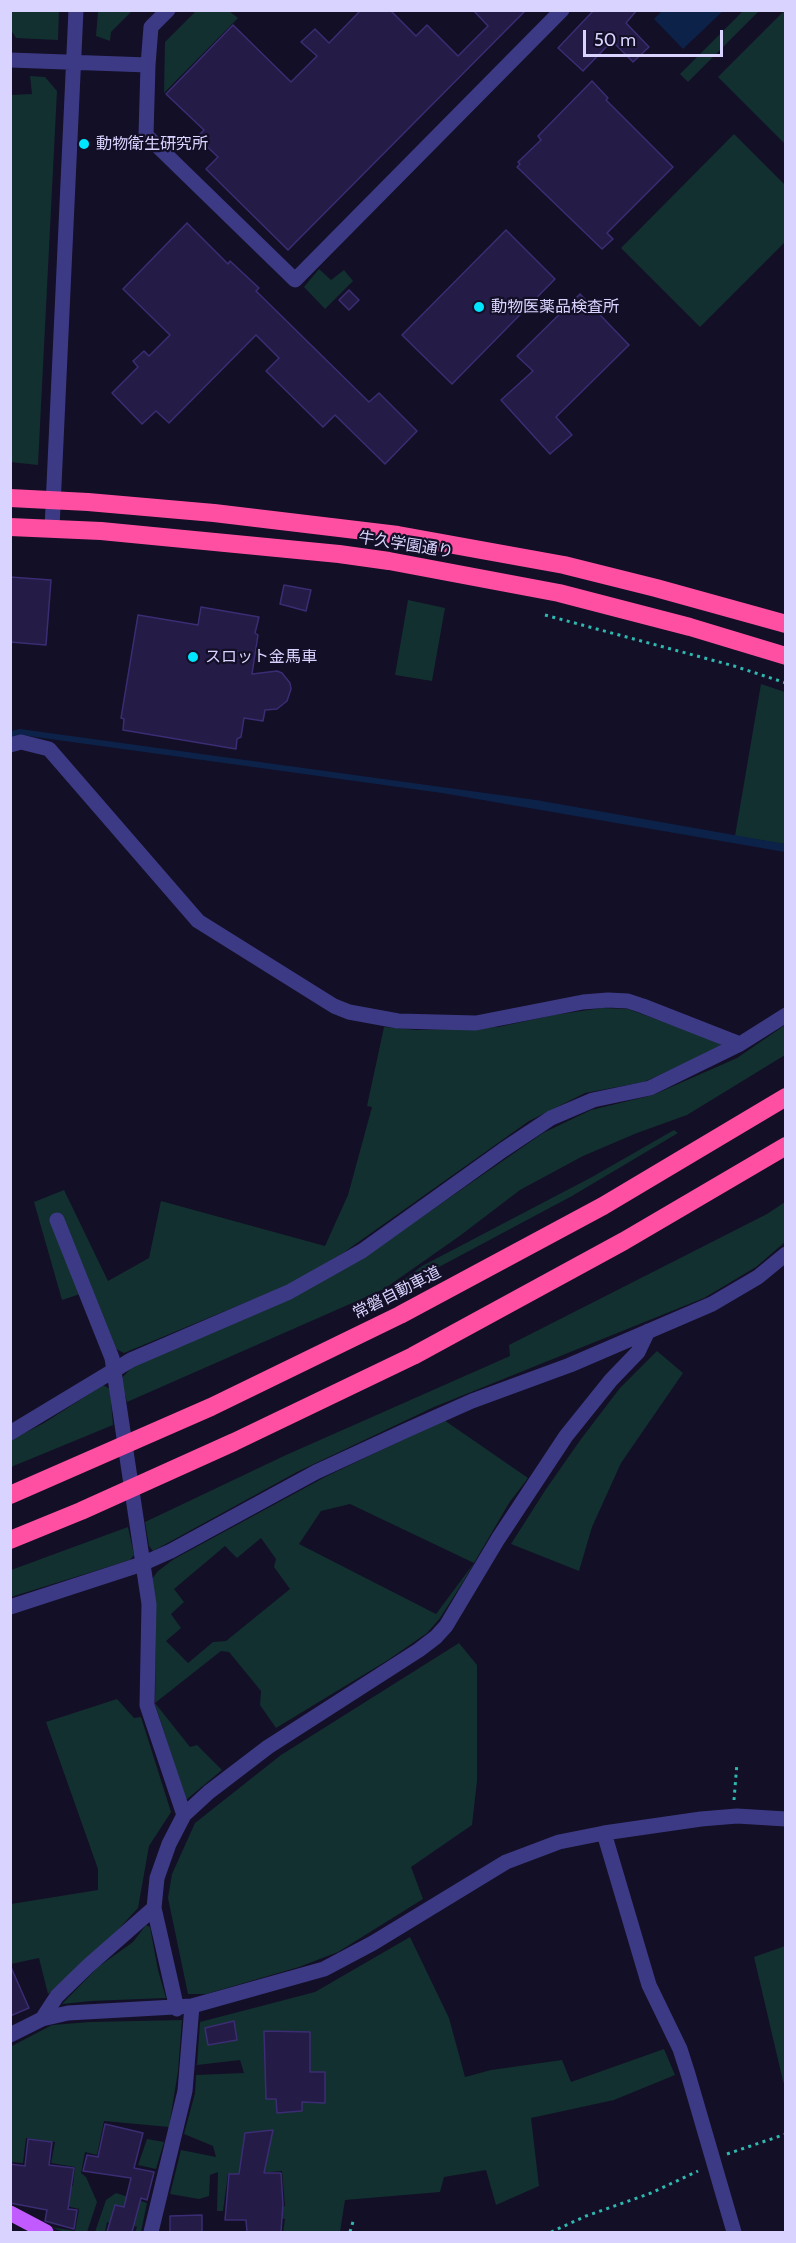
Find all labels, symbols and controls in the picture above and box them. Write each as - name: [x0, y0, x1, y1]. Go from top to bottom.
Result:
- scale bar: [586, 18, 726, 56]
- text: 50 m: [594, 29, 636, 51]
- place label: 動物衛生研究所: [96, 134, 208, 154]
- marker: 動物衛生研究所: [77, 137, 91, 151]
- place label: 動物医薬品検査所: [491, 297, 619, 317]
- marker: 動物医薬品検査所: [472, 300, 486, 314]
- street label: 牛久学園通り: [357, 528, 455, 562]
- place label: スロット金馬車: [205, 647, 317, 667]
- marker: スロット金馬車: [186, 650, 200, 664]
- street label: 常磐自動車道: [350, 1263, 444, 1323]

